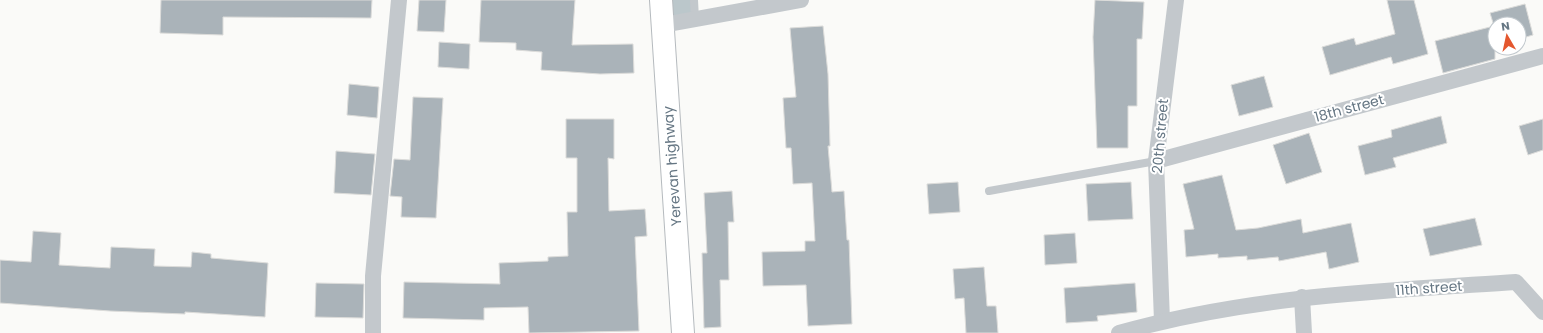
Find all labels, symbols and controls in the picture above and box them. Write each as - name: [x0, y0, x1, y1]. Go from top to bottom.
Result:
- north arrow: [1487, 16, 1527, 56]
- text: N: [1500, 18, 1511, 35]
- street label: 18th street: [1312, 89, 1386, 127]
- street label: 20th street: [1147, 98, 1173, 174]
- street label: Yerevan highway: [658, 105, 686, 227]
- street label: 11th street: [1395, 276, 1463, 300]

